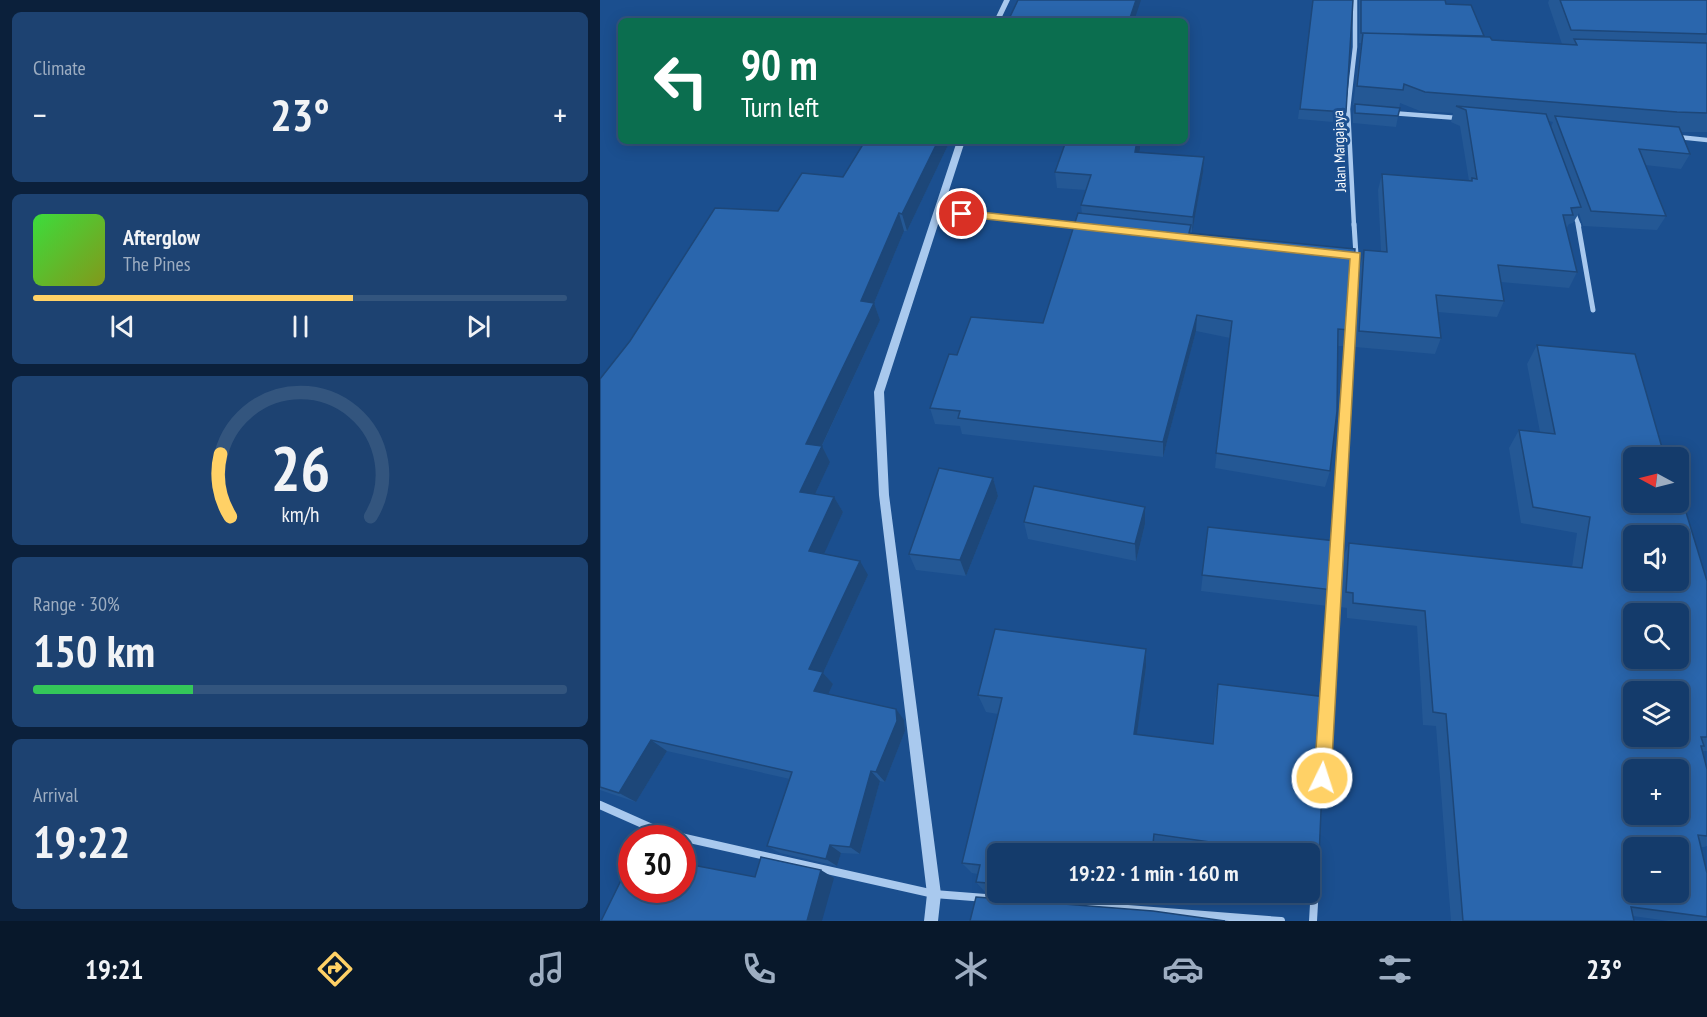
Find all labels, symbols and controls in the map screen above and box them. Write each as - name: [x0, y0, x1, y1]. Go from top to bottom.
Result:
- text: 90 m: [741, 37, 818, 92]
- icon: left: [642, 42, 720, 120]
- text: Climate: [33, 55, 86, 81]
- text: 23°: [270, 85, 330, 143]
- text: Turn left: [741, 90, 819, 124]
- text: −: [33, 93, 47, 136]
- text: +: [553, 93, 567, 136]
- street label: Jalan Margajaya: [1328, 110, 1350, 193]
- pin: [936, 188, 987, 239]
- icon: arrive: [945, 197, 978, 230]
- text: Afterglow: [123, 223, 200, 251]
- text: The Pines: [123, 251, 190, 277]
- icon: previous: [106, 310, 139, 343]
- icon: pause: [284, 310, 317, 343]
- icon: next: [462, 310, 495, 343]
- text: 26: [270, 428, 330, 509]
- north arrow: [1623, 447, 1689, 513]
- map controls: [1623, 447, 1689, 903]
- text: km/h: [281, 501, 319, 529]
- button: sound: [1623, 525, 1689, 591]
- text: Range · 30%: [33, 591, 120, 617]
- button: search: [1623, 603, 1689, 669]
- text: 150 km: [33, 621, 155, 679]
- button: layers: [1623, 681, 1689, 747]
- position arrow: [1290, 746, 1354, 810]
- button: +: [1623, 759, 1689, 825]
- text: Arrival: [33, 782, 78, 808]
- text: 19:22: [33, 812, 130, 870]
- speed limit sign: 30: [618, 825, 696, 903]
- button: −: [1623, 837, 1689, 903]
- text: 19:22 · 1 min · 160 m: [1068, 859, 1239, 887]
- icon: directions: [314, 948, 356, 990]
- icon: music: [526, 948, 568, 990]
- icon: phone: [738, 948, 780, 990]
- icon: climate: [950, 948, 992, 990]
- icon: car: [1162, 948, 1204, 990]
- icon: filters: [1374, 948, 1416, 990]
- text: 19:21: [85, 952, 143, 986]
- text: 23°: [1586, 952, 1622, 986]

